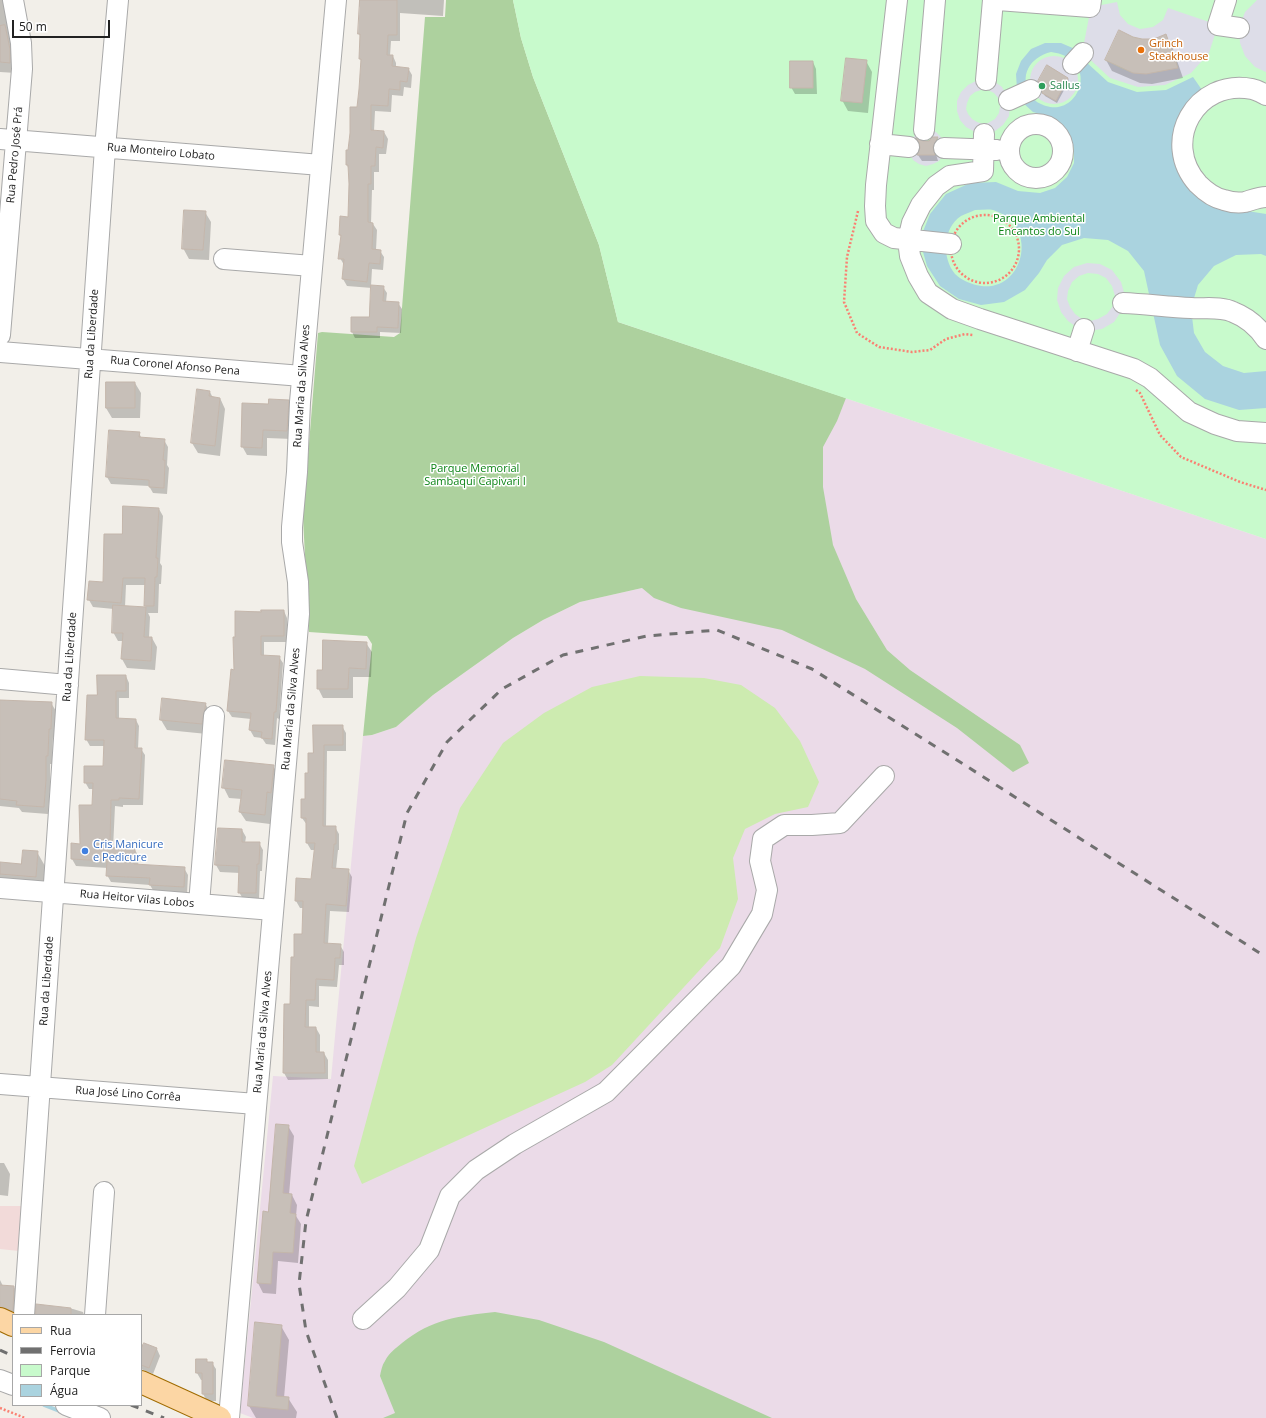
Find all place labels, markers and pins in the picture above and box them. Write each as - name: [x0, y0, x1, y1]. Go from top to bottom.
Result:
- place label: Grinch Steakhouse: [1149, 37, 1209, 63]
- marker: Grinch Steakhouse: [1136, 45, 1146, 55]
- place label: Sallus: [1050, 79, 1080, 93]
- marker: Sallus: [1037, 81, 1047, 91]
- place label: Cris Manicure e Pedicure: [93, 838, 164, 864]
- marker: Cris Manicure e Pedicure: [80, 846, 90, 856]

